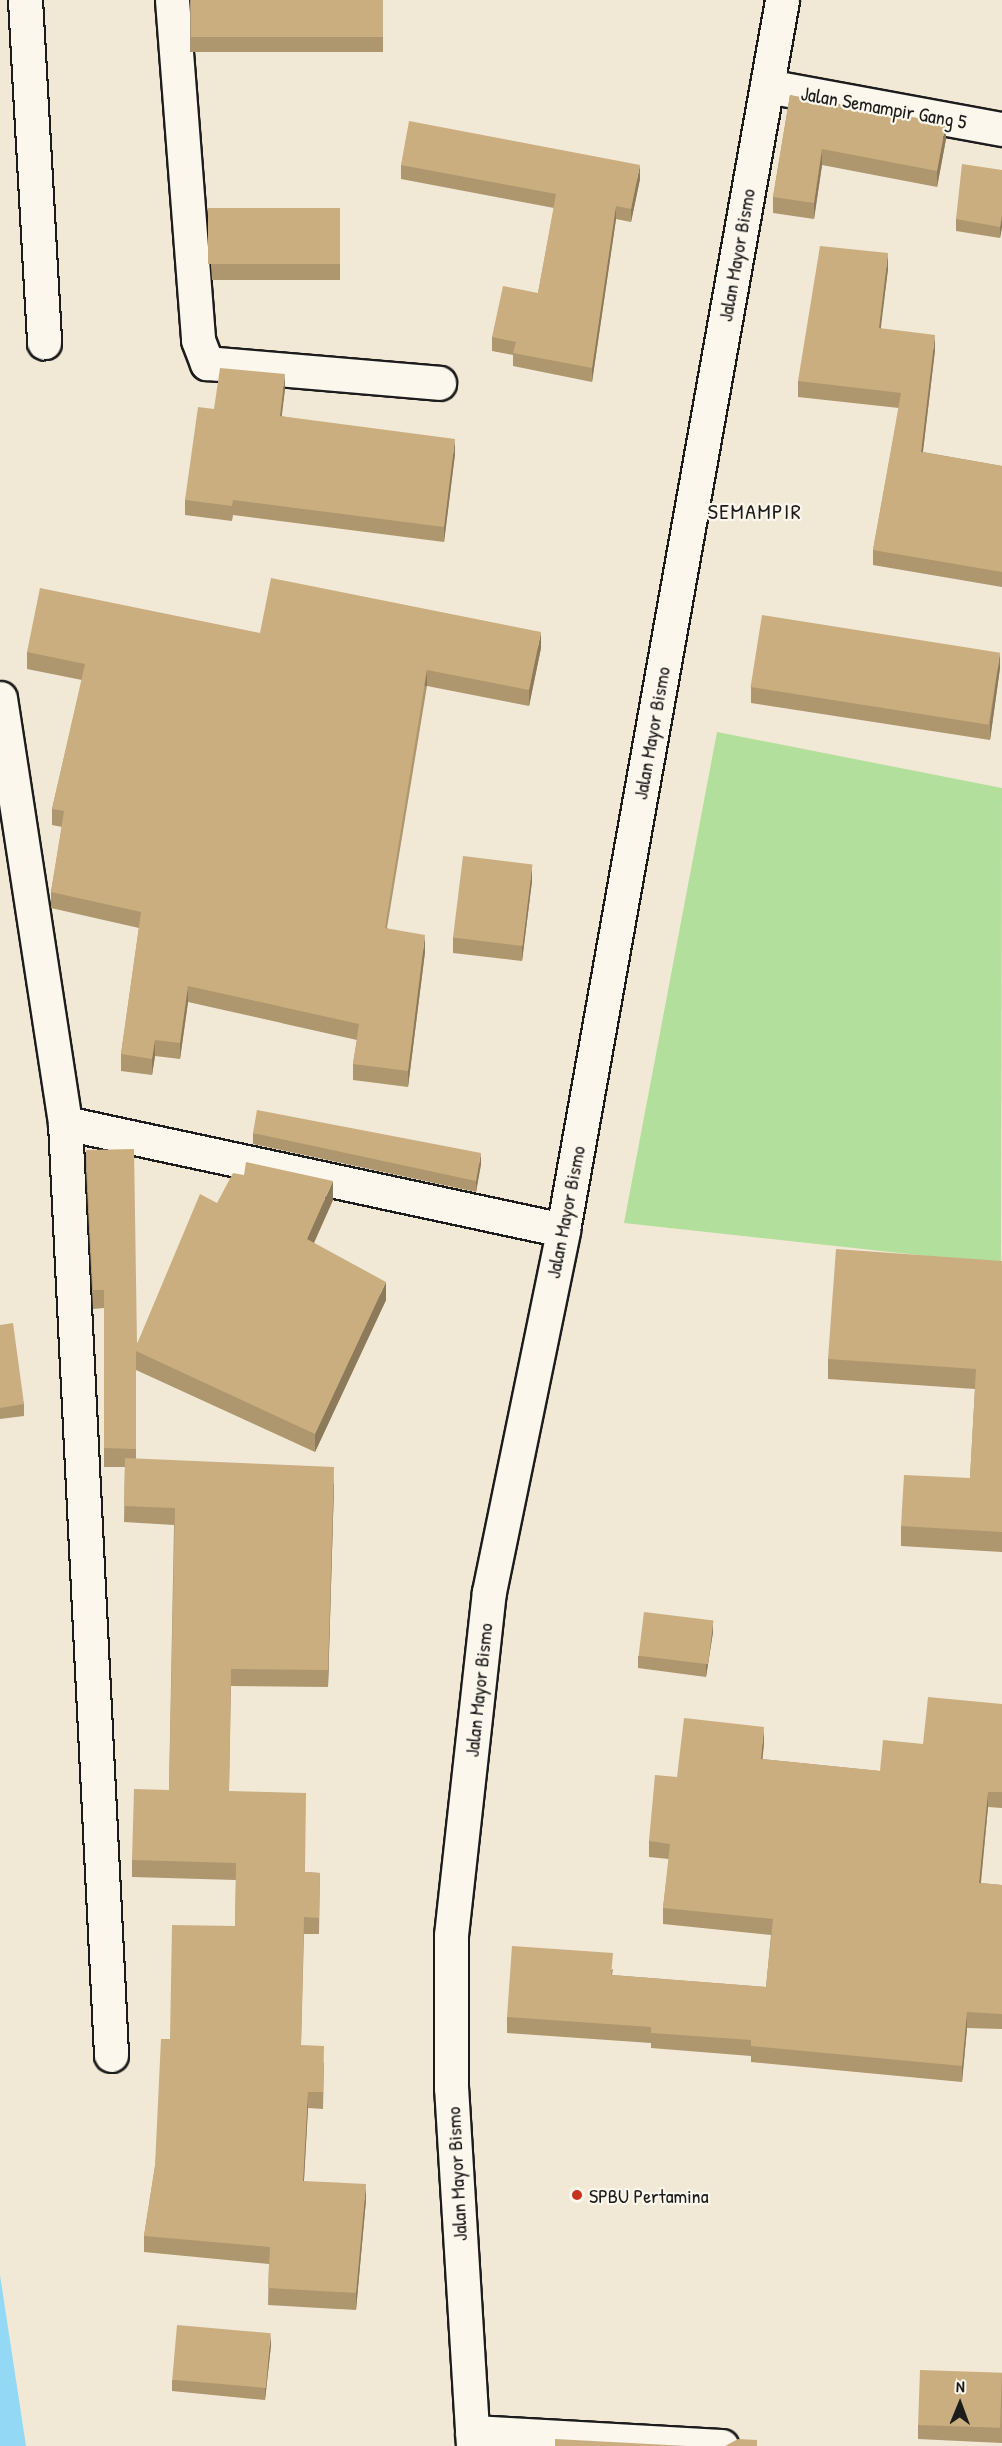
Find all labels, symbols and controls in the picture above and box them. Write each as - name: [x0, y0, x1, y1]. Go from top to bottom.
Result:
- street label: Jalan Semampir Gang 5: [799, 81, 969, 133]
- street label: Jalan Mayor Bismo: [712, 187, 760, 323]
- district label: SEMAMPIR: [708, 499, 802, 525]
- street label: Jalan Mayor Bismo: [627, 665, 675, 801]
- street label: Jalan Mayor Bismo: [540, 1144, 590, 1280]
- street label: Jalan Mayor Bismo: [459, 1622, 497, 1758]
- street label: Jalan Mayor Bismo: [440, 2106, 472, 2242]
- place label: SPBU Pertamina: [589, 2183, 708, 2207]
- marker: SPBU Pertamina: [570, 2188, 584, 2202]
- north arrow: [930, 2374, 990, 2434]
- text: N: [956, 2375, 965, 2397]

